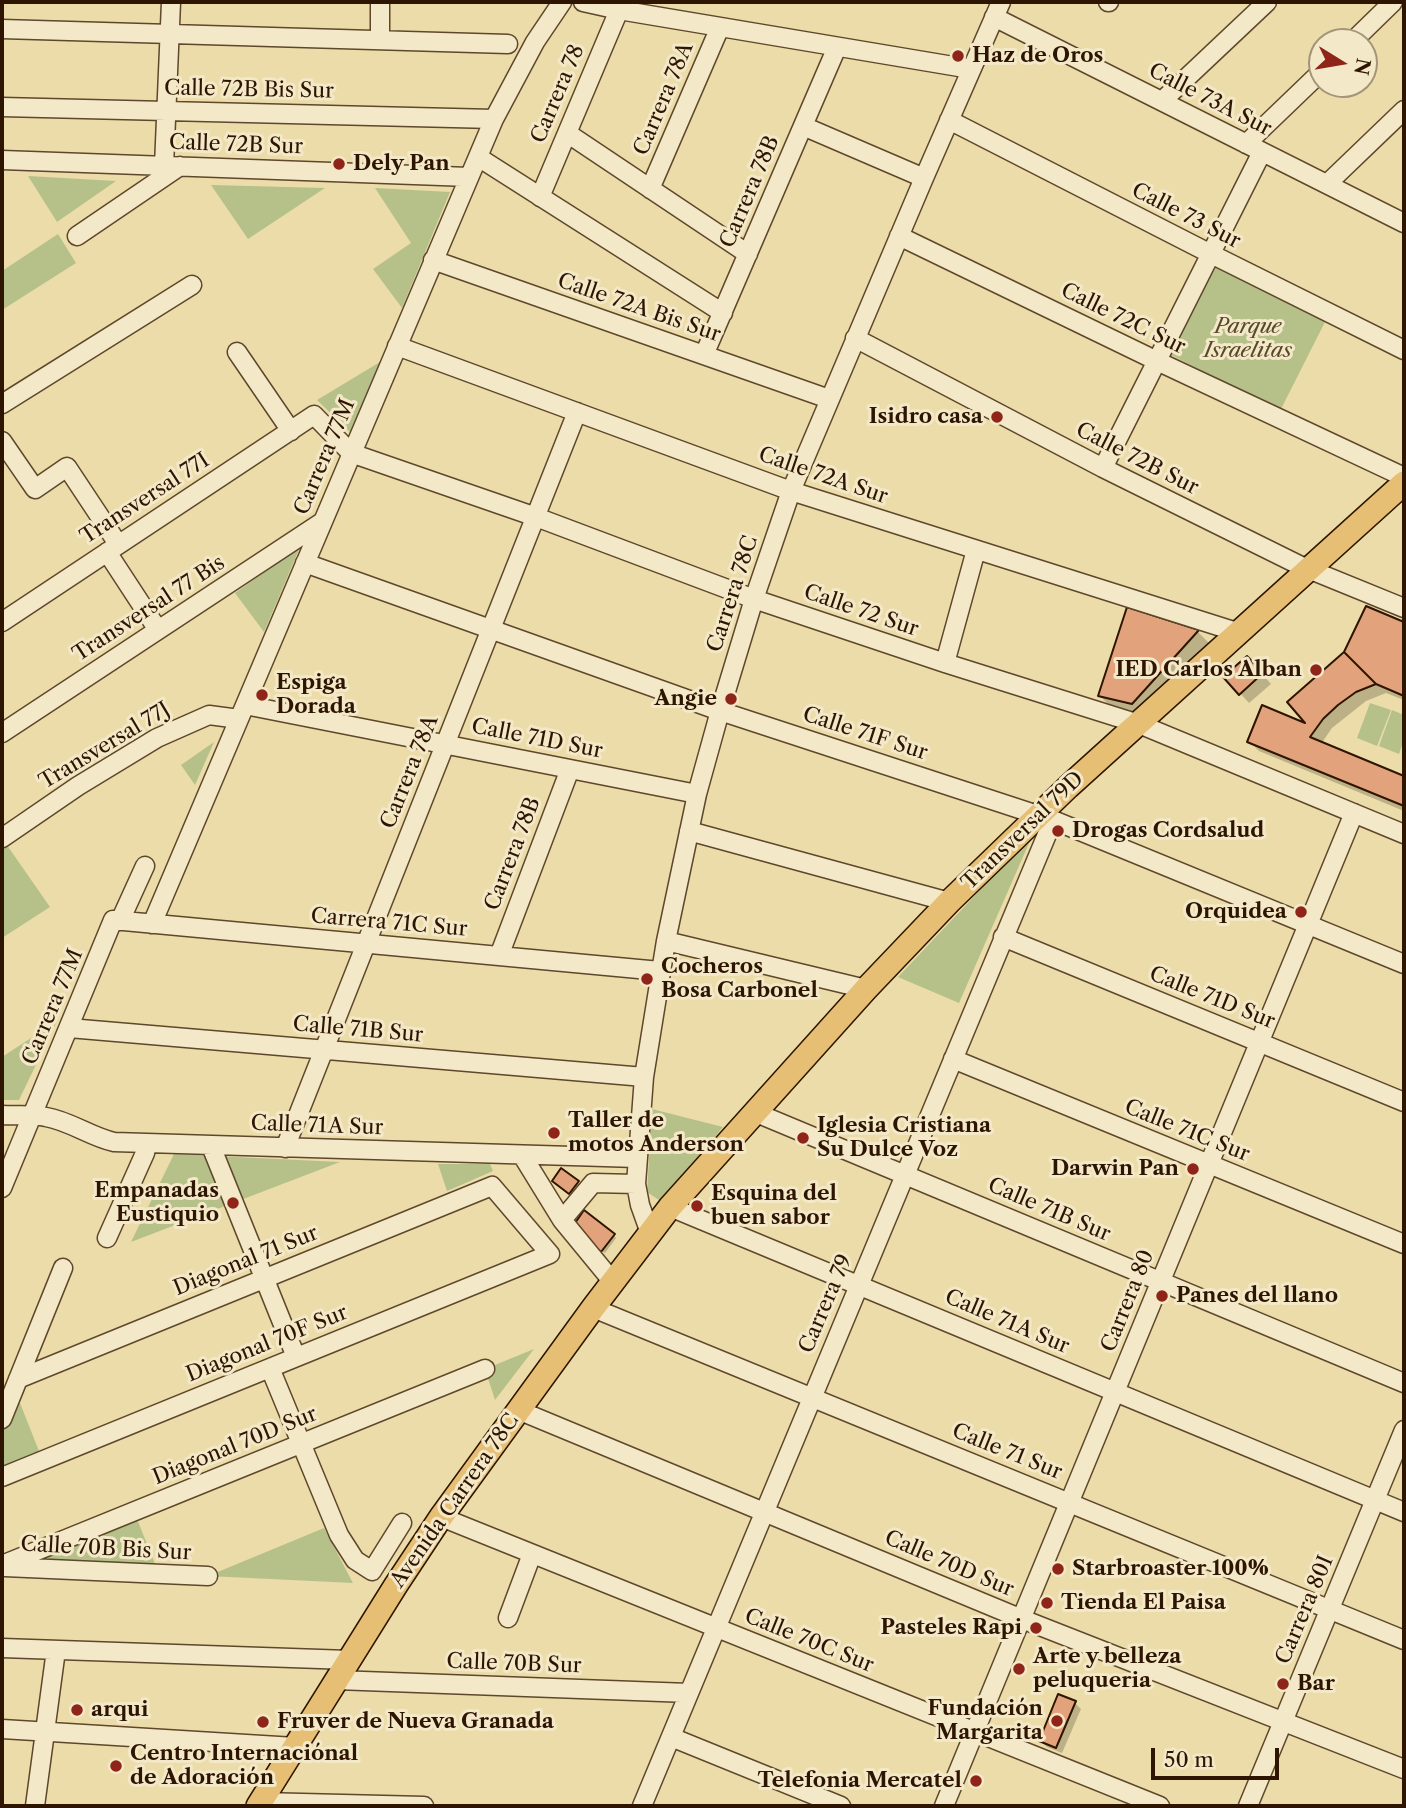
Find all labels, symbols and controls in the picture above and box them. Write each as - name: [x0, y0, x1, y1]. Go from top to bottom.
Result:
- north arrow: [1308, 28, 1378, 98]
- street label: Carrera 78A: [629, 39, 699, 159]
- street label: Carrera 78: [526, 41, 590, 147]
- place label: Haz de Oros: [972, 43, 1103, 69]
- marker: Haz de Oros: [950, 48, 966, 64]
- text: N: [1349, 56, 1375, 77]
- street label: Calle 73A Sur: [1144, 58, 1276, 142]
- street label: Calle 72B Bis Sur: [164, 76, 334, 104]
- street label: Calle 72B Sur: [169, 130, 303, 160]
- street label: Carrera 78B: [715, 132, 785, 252]
- place label: Dely Pan: [353, 151, 450, 177]
- marker: Dely Pan: [331, 156, 347, 172]
- street label: Calle 73 Sur: [1127, 178, 1245, 254]
- street label: Calle 72A Bis Sur: [554, 268, 724, 348]
- street label: Calle 72C Sur: [1057, 278, 1189, 360]
- park label: Parque Israelitas: [1204, 314, 1292, 364]
- street label: Carrera 77M: [289, 395, 361, 519]
- place label: Isidro casa: [869, 404, 983, 430]
- marker: Isidro casa: [989, 409, 1005, 425]
- street label: Calle 72B Sur: [1072, 417, 1202, 501]
- street label: Calle 72A Sur: [755, 442, 891, 510]
- street label: Transversal 77I: [76, 448, 214, 550]
- street label: Carrera 78C: [702, 533, 764, 655]
- street label: Transversal 77 Bis: [68, 550, 230, 668]
- street label: Calle 72 Sur: [800, 580, 922, 642]
- place label: IED Carlos Alban: [1116, 657, 1302, 683]
- marker: IED Carlos Alban: [1308, 662, 1324, 678]
- place label: Espiga Dorada: [276, 670, 356, 720]
- place label: Angie: [654, 686, 717, 712]
- marker: Espiga Dorada: [254, 687, 270, 703]
- marker: Angie: [723, 691, 739, 707]
- street label: Transversal 77J: [35, 697, 175, 795]
- street label: Calle 71F Sur: [799, 702, 931, 766]
- street label: Carrera 78A: [376, 712, 444, 832]
- street label: Calle 71D Sur: [469, 714, 605, 764]
- street label: Transversal 79D: [957, 767, 1089, 895]
- street label: Carrera 78B: [480, 794, 546, 914]
- place label: Drogas Cordsalud: [1072, 818, 1264, 844]
- marker: Drogas Cordsalud: [1050, 823, 1066, 839]
- place label: Orquidea: [1185, 899, 1287, 925]
- street label: Carrera 71C Sur: [310, 904, 468, 942]
- marker: Orquidea: [1293, 904, 1309, 920]
- street label: Carrera 77M: [17, 945, 89, 1069]
- place label: Cocheros Bosa Carbonel: [661, 954, 818, 1004]
- street label: Calle 71D Sur: [1146, 961, 1278, 1035]
- marker: Cocheros Bosa Carbonel: [639, 971, 655, 987]
- street label: Calle 71B Sur: [292, 1012, 424, 1048]
- street label: Calle 71C Sur: [1121, 1095, 1253, 1167]
- place label: Taller de motos Anderson: [568, 1108, 744, 1158]
- street label: Calle 71A Sur: [250, 1111, 384, 1141]
- place label: Iglesia Cristiana Su Dulce Voz: [817, 1113, 991, 1163]
- marker: Taller de motos Anderson: [546, 1125, 562, 1141]
- marker: Iglesia Cristiana Su Dulce Voz: [795, 1130, 811, 1146]
- place label: Darwin Pan: [1051, 1156, 1179, 1182]
- marker: Darwin Pan: [1185, 1161, 1201, 1177]
- street label: Calle 71B Sur: [984, 1173, 1114, 1247]
- place label: Empanadas Eustiquio: [94, 1178, 219, 1228]
- place label: Esquina del buen sabor: [711, 1181, 837, 1231]
- marker: Empanadas Eustiquio: [225, 1195, 241, 1211]
- marker: Esquina del buen sabor: [689, 1198, 705, 1214]
- street label: Diagonal 71 Sur: [170, 1221, 322, 1301]
- street label: Carrera 80: [1096, 1246, 1160, 1356]
- street label: Carrera 79: [794, 1251, 858, 1357]
- place label: Panes del llano: [1176, 1283, 1338, 1309]
- street label: Calle 71A Sur: [941, 1284, 1073, 1360]
- marker: Panes del llano: [1154, 1288, 1170, 1304]
- street label: Diagonal 70F Sur: [183, 1300, 351, 1388]
- street label: Diagonal 70D Sur: [149, 1402, 321, 1490]
- street label: Avenida Carrera 78C: [385, 1409, 525, 1593]
- street label: Calle 71 Sur: [948, 1419, 1066, 1485]
- street label: Calle 70D Sur: [881, 1525, 1017, 1603]
- street label: Calle 70B Bis Sur: [20, 1532, 192, 1566]
- street label: Carrera 80I: [1271, 1552, 1339, 1668]
- place label: Starbroaster 100%: [1072, 1556, 1269, 1582]
- marker: Starbroaster 100%: [1050, 1561, 1066, 1577]
- place label: Tienda El Paisa: [1061, 1590, 1226, 1616]
- marker: Tienda El Paisa: [1039, 1595, 1055, 1611]
- street label: Calle 70C Sur: [741, 1604, 877, 1678]
- place label: Pasteles Rapi: [880, 1615, 1022, 1641]
- marker: Pasteles Rapi: [1028, 1620, 1044, 1636]
- place label: Arte y belleza peluqueria: [1033, 1644, 1181, 1694]
- street label: Calle 70B Sur: [446, 1649, 582, 1679]
- marker: Arte y belleza peluqueria: [1011, 1661, 1027, 1677]
- place label: Bar: [1297, 1671, 1335, 1697]
- marker: Bar: [1275, 1676, 1291, 1692]
- place label: Fundación Margarita: [928, 1696, 1043, 1746]
- place label: arqui: [91, 1697, 148, 1723]
- marker: arqui: [69, 1702, 85, 1718]
- place label: Fruver de Nueva Granada: [277, 1709, 554, 1735]
- marker: Fundación Margarita: [1049, 1713, 1065, 1729]
- marker: Fruver de Nueva Granada: [255, 1714, 271, 1730]
- scale bar: [1154, 1734, 1282, 1778]
- place label: Centro Internaciónal de Adoración: [130, 1741, 358, 1791]
- text: 50 m: [1164, 1747, 1214, 1772]
- marker: Centro Internaciónal de Adoración: [108, 1758, 124, 1774]
- place label: Telefonia Mercatel: [757, 1768, 962, 1794]
- marker: Telefonia Mercatel: [968, 1773, 984, 1789]

